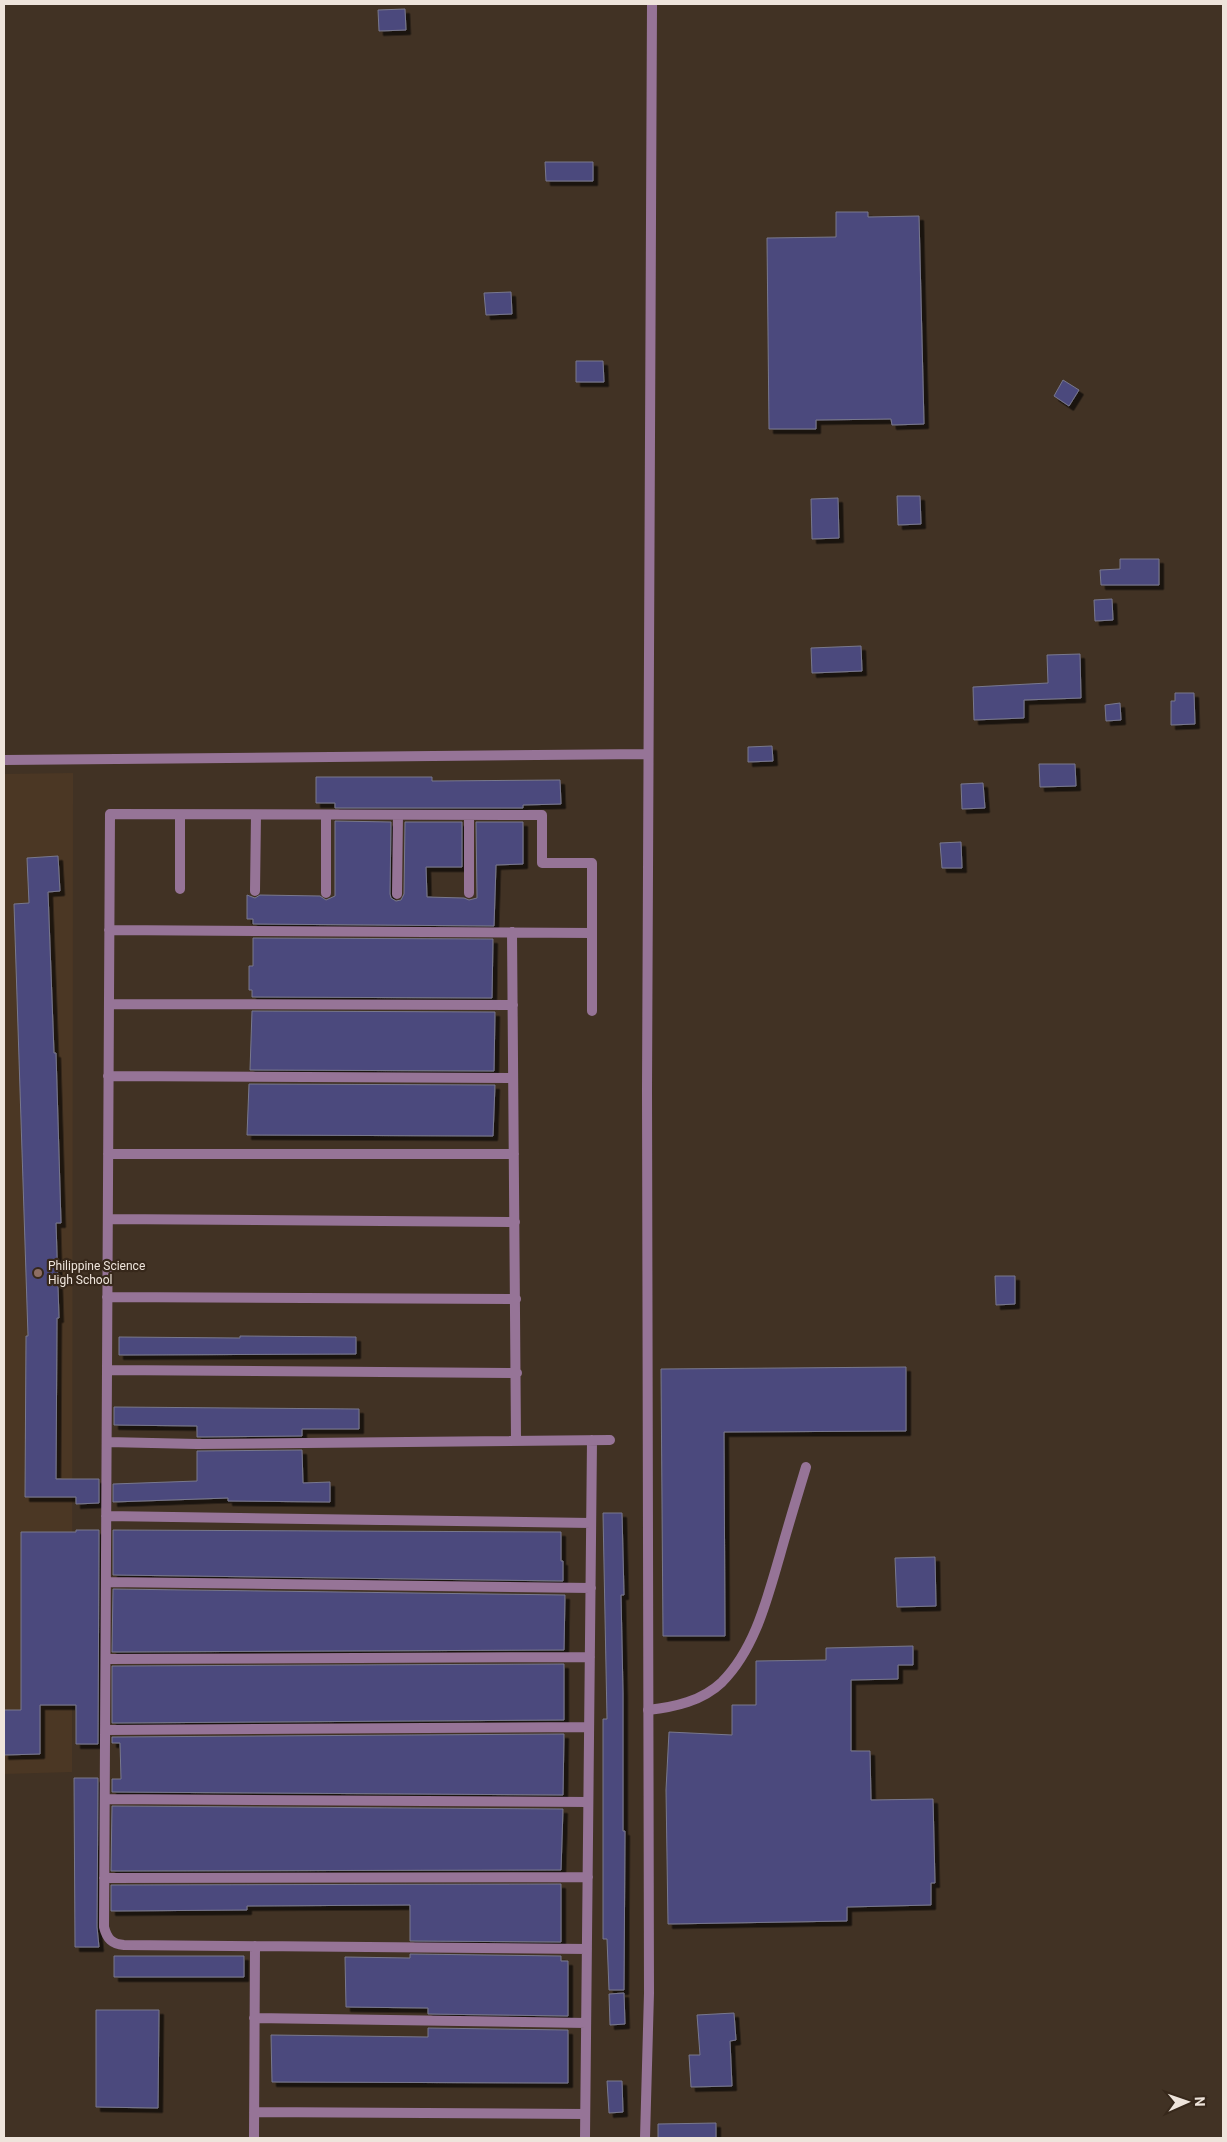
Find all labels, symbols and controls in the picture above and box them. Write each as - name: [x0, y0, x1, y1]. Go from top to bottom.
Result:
- place label: Philippine Science High School: [48, 1259, 145, 1287]
- marker: Philippine Science High School: [32, 1267, 44, 1279]
- north arrow: [1162, 2077, 1212, 2127]
- text: N: [1192, 2096, 1208, 2107]

